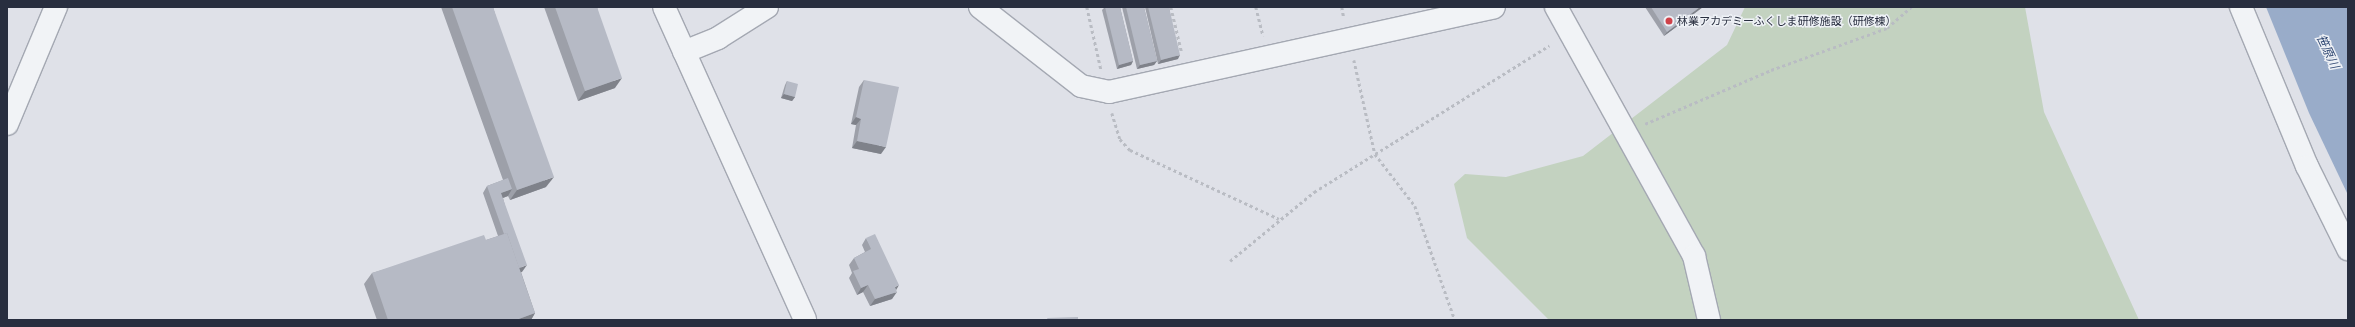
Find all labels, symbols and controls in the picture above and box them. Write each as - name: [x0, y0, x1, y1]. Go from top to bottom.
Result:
- place label: 林業アカデミーふくしま研修施設（研修棟）: [1677, 14, 1897, 28]
- marker: 林業アカデミーふくしま研修施設（研修棟）: [1664, 16, 1674, 26]
- water label: 笹原川: [2313, 33, 2341, 71]

